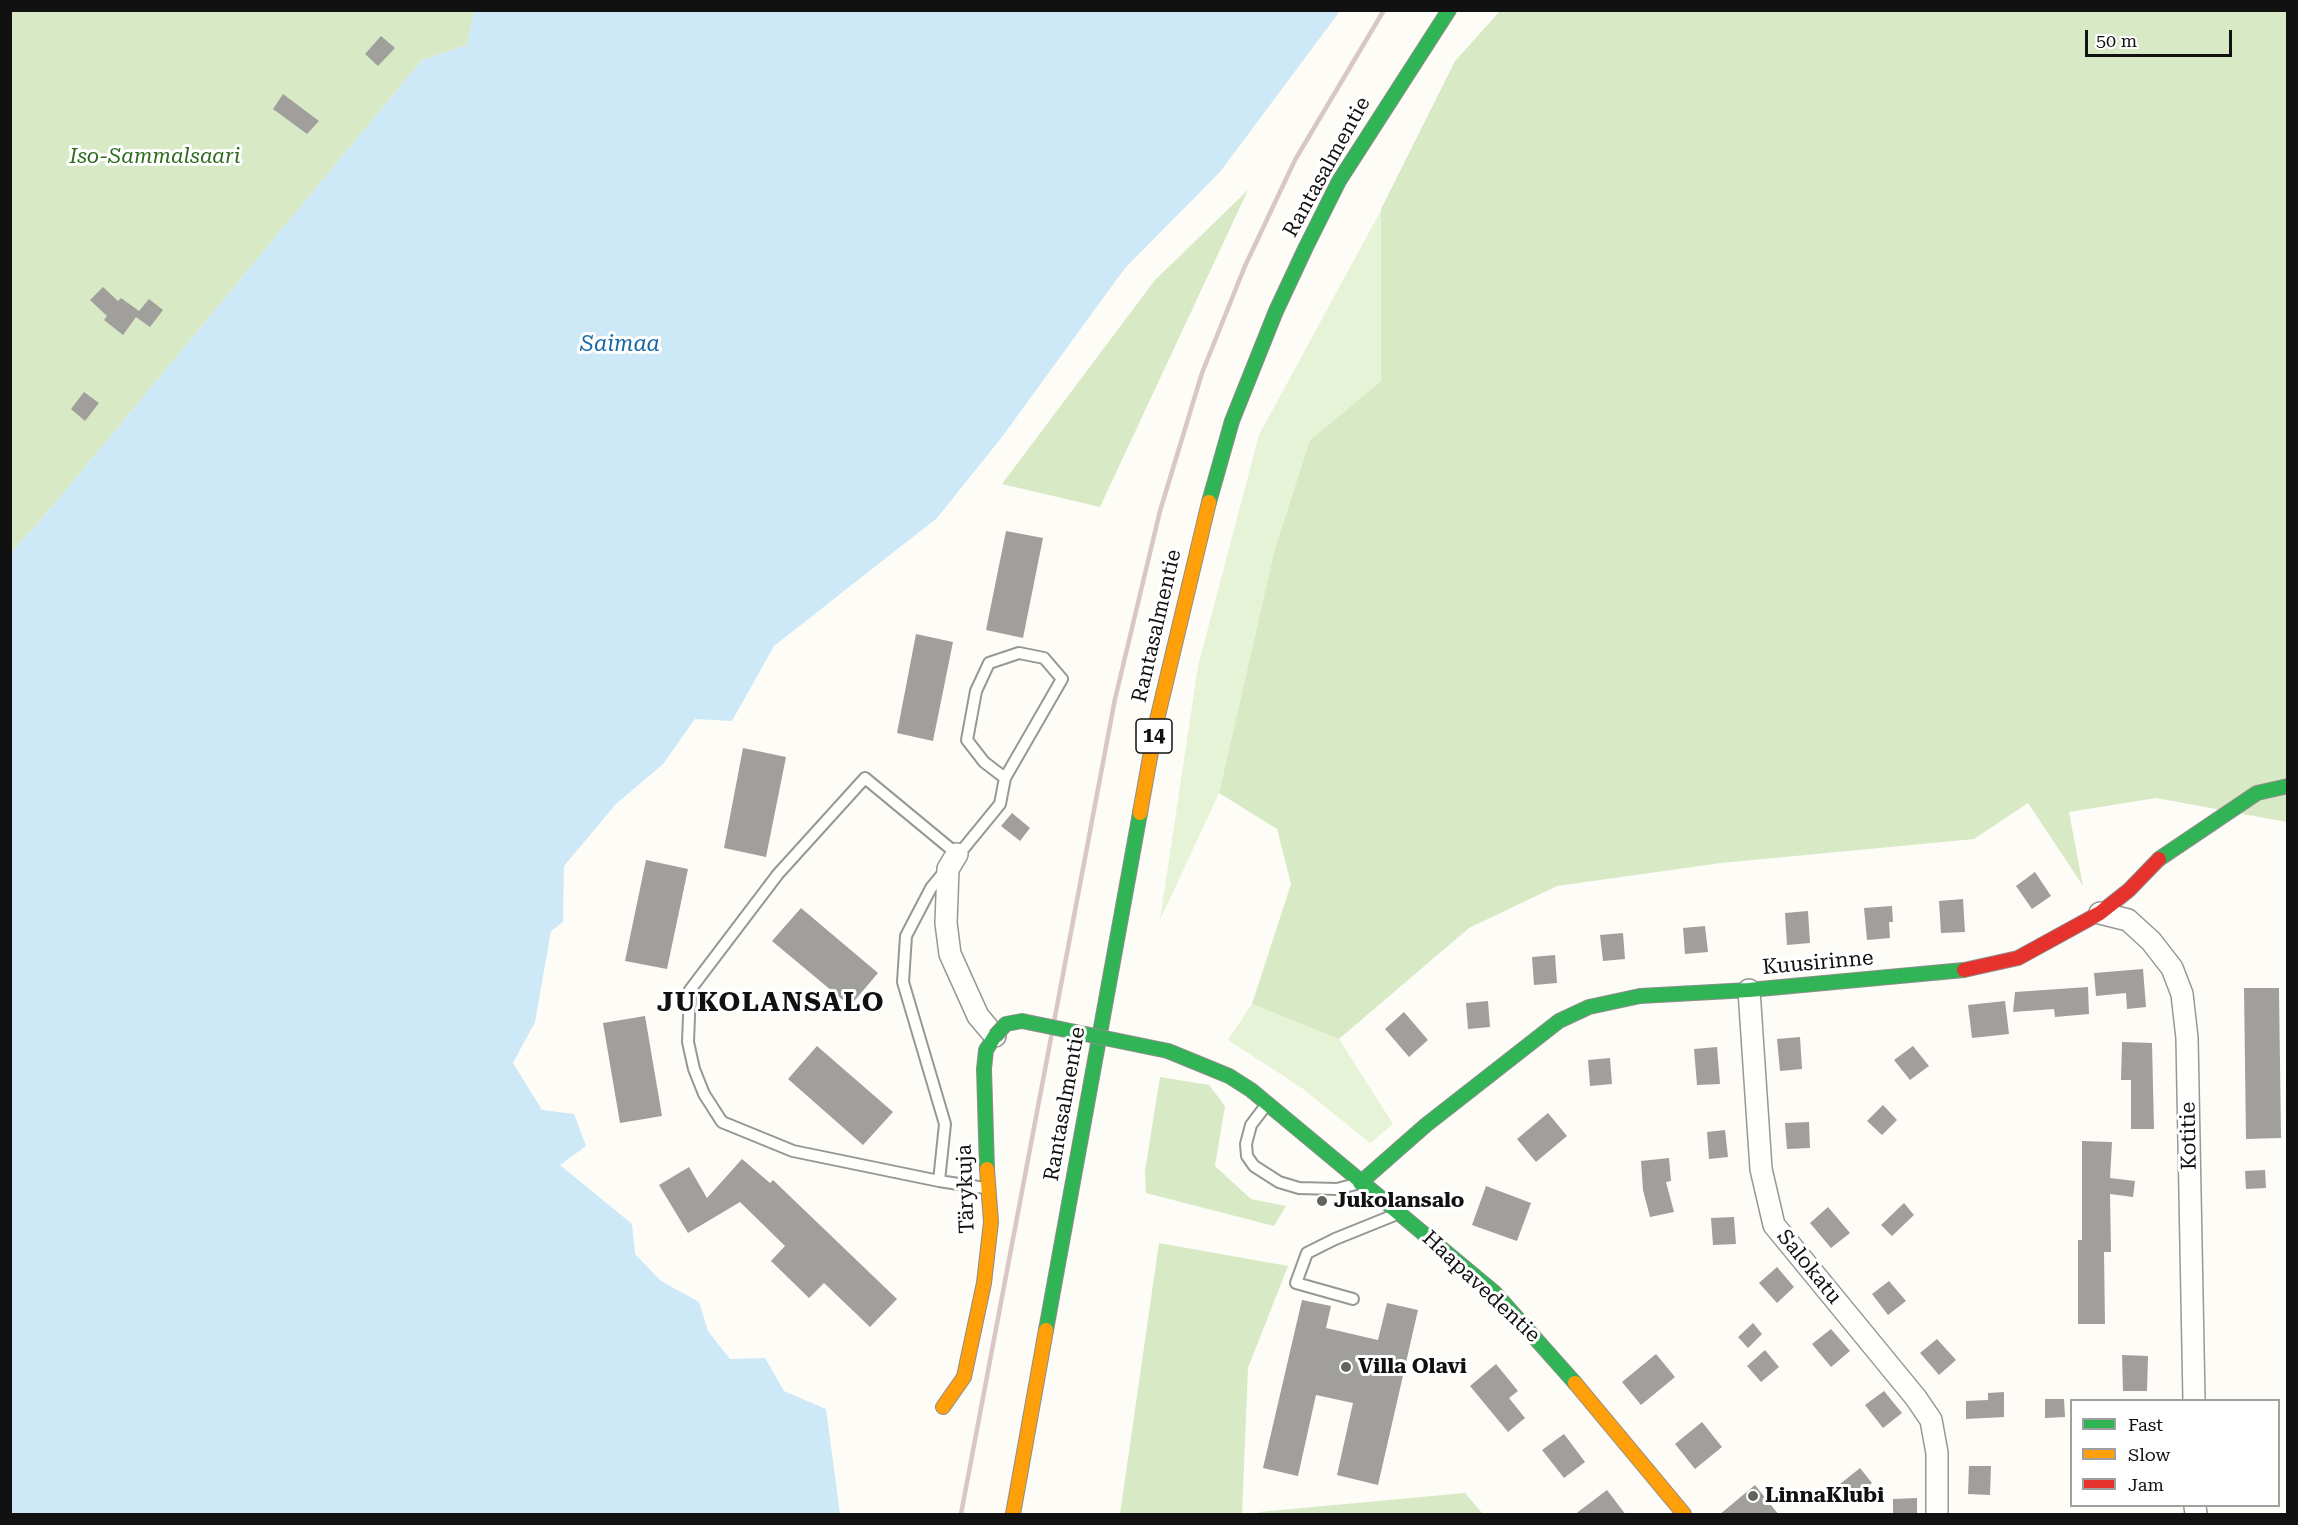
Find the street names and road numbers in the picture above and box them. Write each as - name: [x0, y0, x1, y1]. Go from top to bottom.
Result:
- street label: Rantasalmentie: [1278, 92, 1376, 242]
- street label: Rantasalmentie: [1127, 547, 1187, 705]
- road number: 14: [1136, 719, 1172, 753]
- street label: Kuusirinne: [1761, 946, 1875, 980]
- street label: Rantasalmentie: [1039, 1025, 1091, 1183]
- street label: Kotitie: [2176, 1102, 2202, 1170]
- street label: Tärykuja: [952, 1144, 980, 1234]
- street label: Salokatu: [1771, 1225, 1847, 1309]
- street label: Haapavedentie: [1417, 1226, 1545, 1348]

